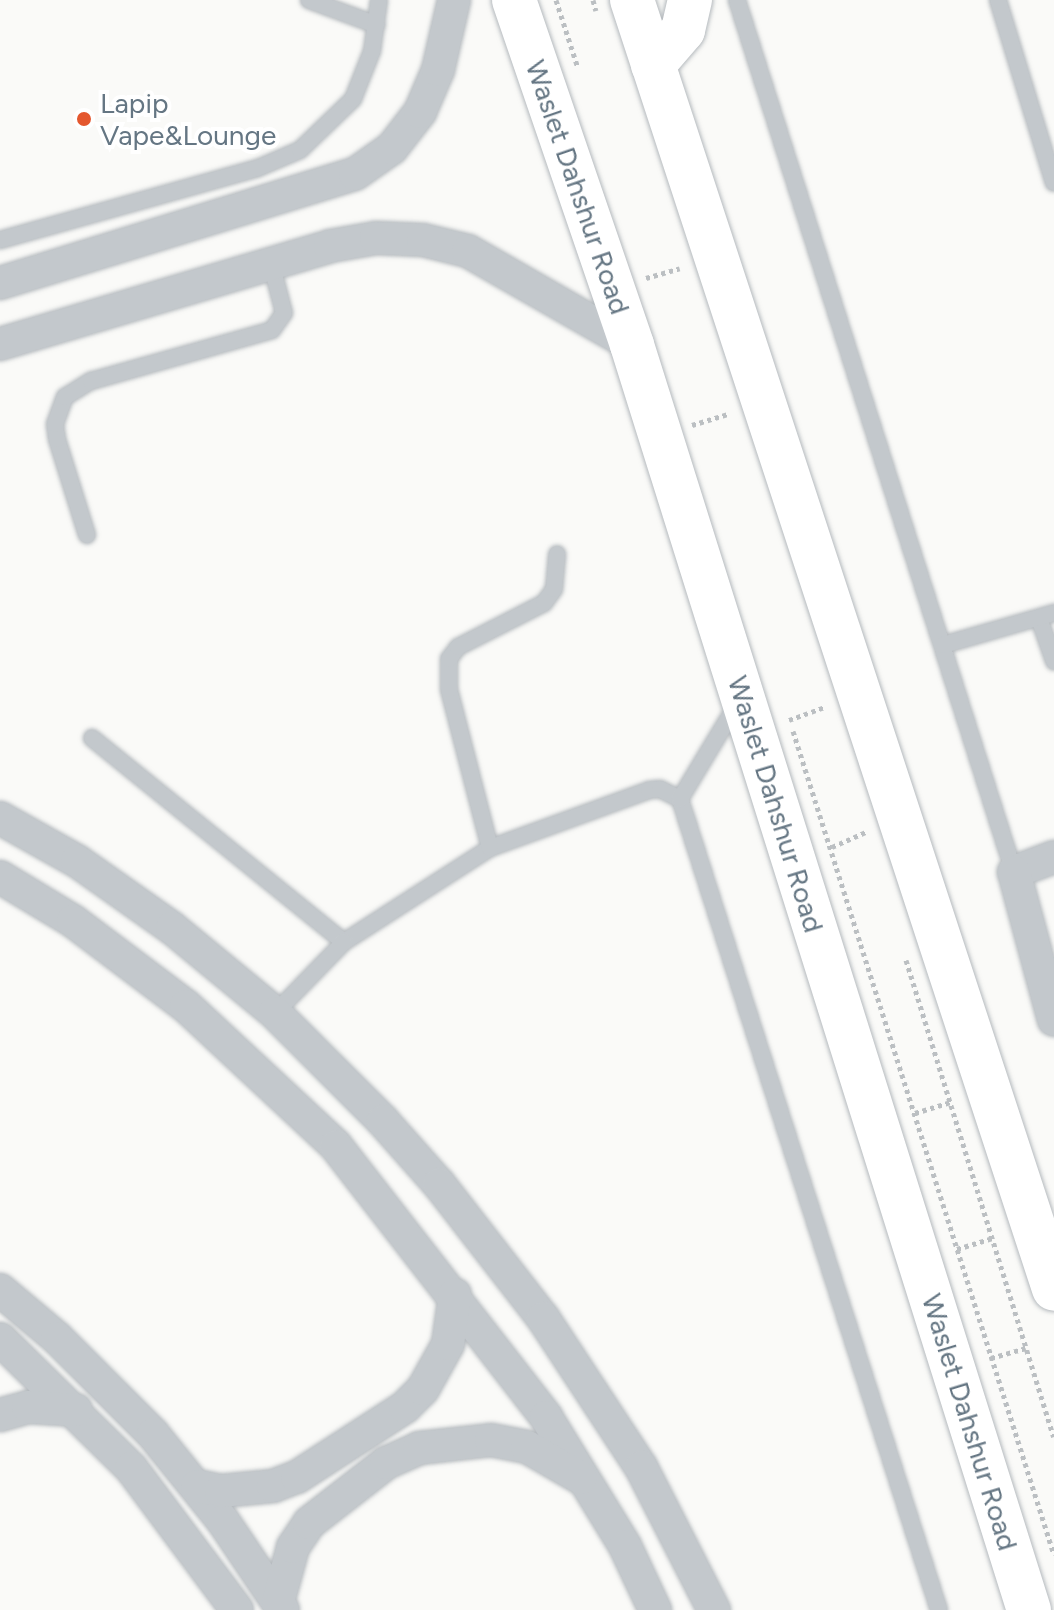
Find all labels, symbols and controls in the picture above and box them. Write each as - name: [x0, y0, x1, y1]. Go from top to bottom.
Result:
- street label: Waslet Dahshur Road: [519, 56, 637, 318]
- place label: Lapip Vape&Lounge: [100, 86, 276, 152]
- marker: Lapip Vape&Lounge: [75, 110, 93, 128]
- street label: Waslet Dahshur Road: [721, 672, 831, 936]
- street label: Waslet Dahshur Road: [915, 1290, 1025, 1554]

